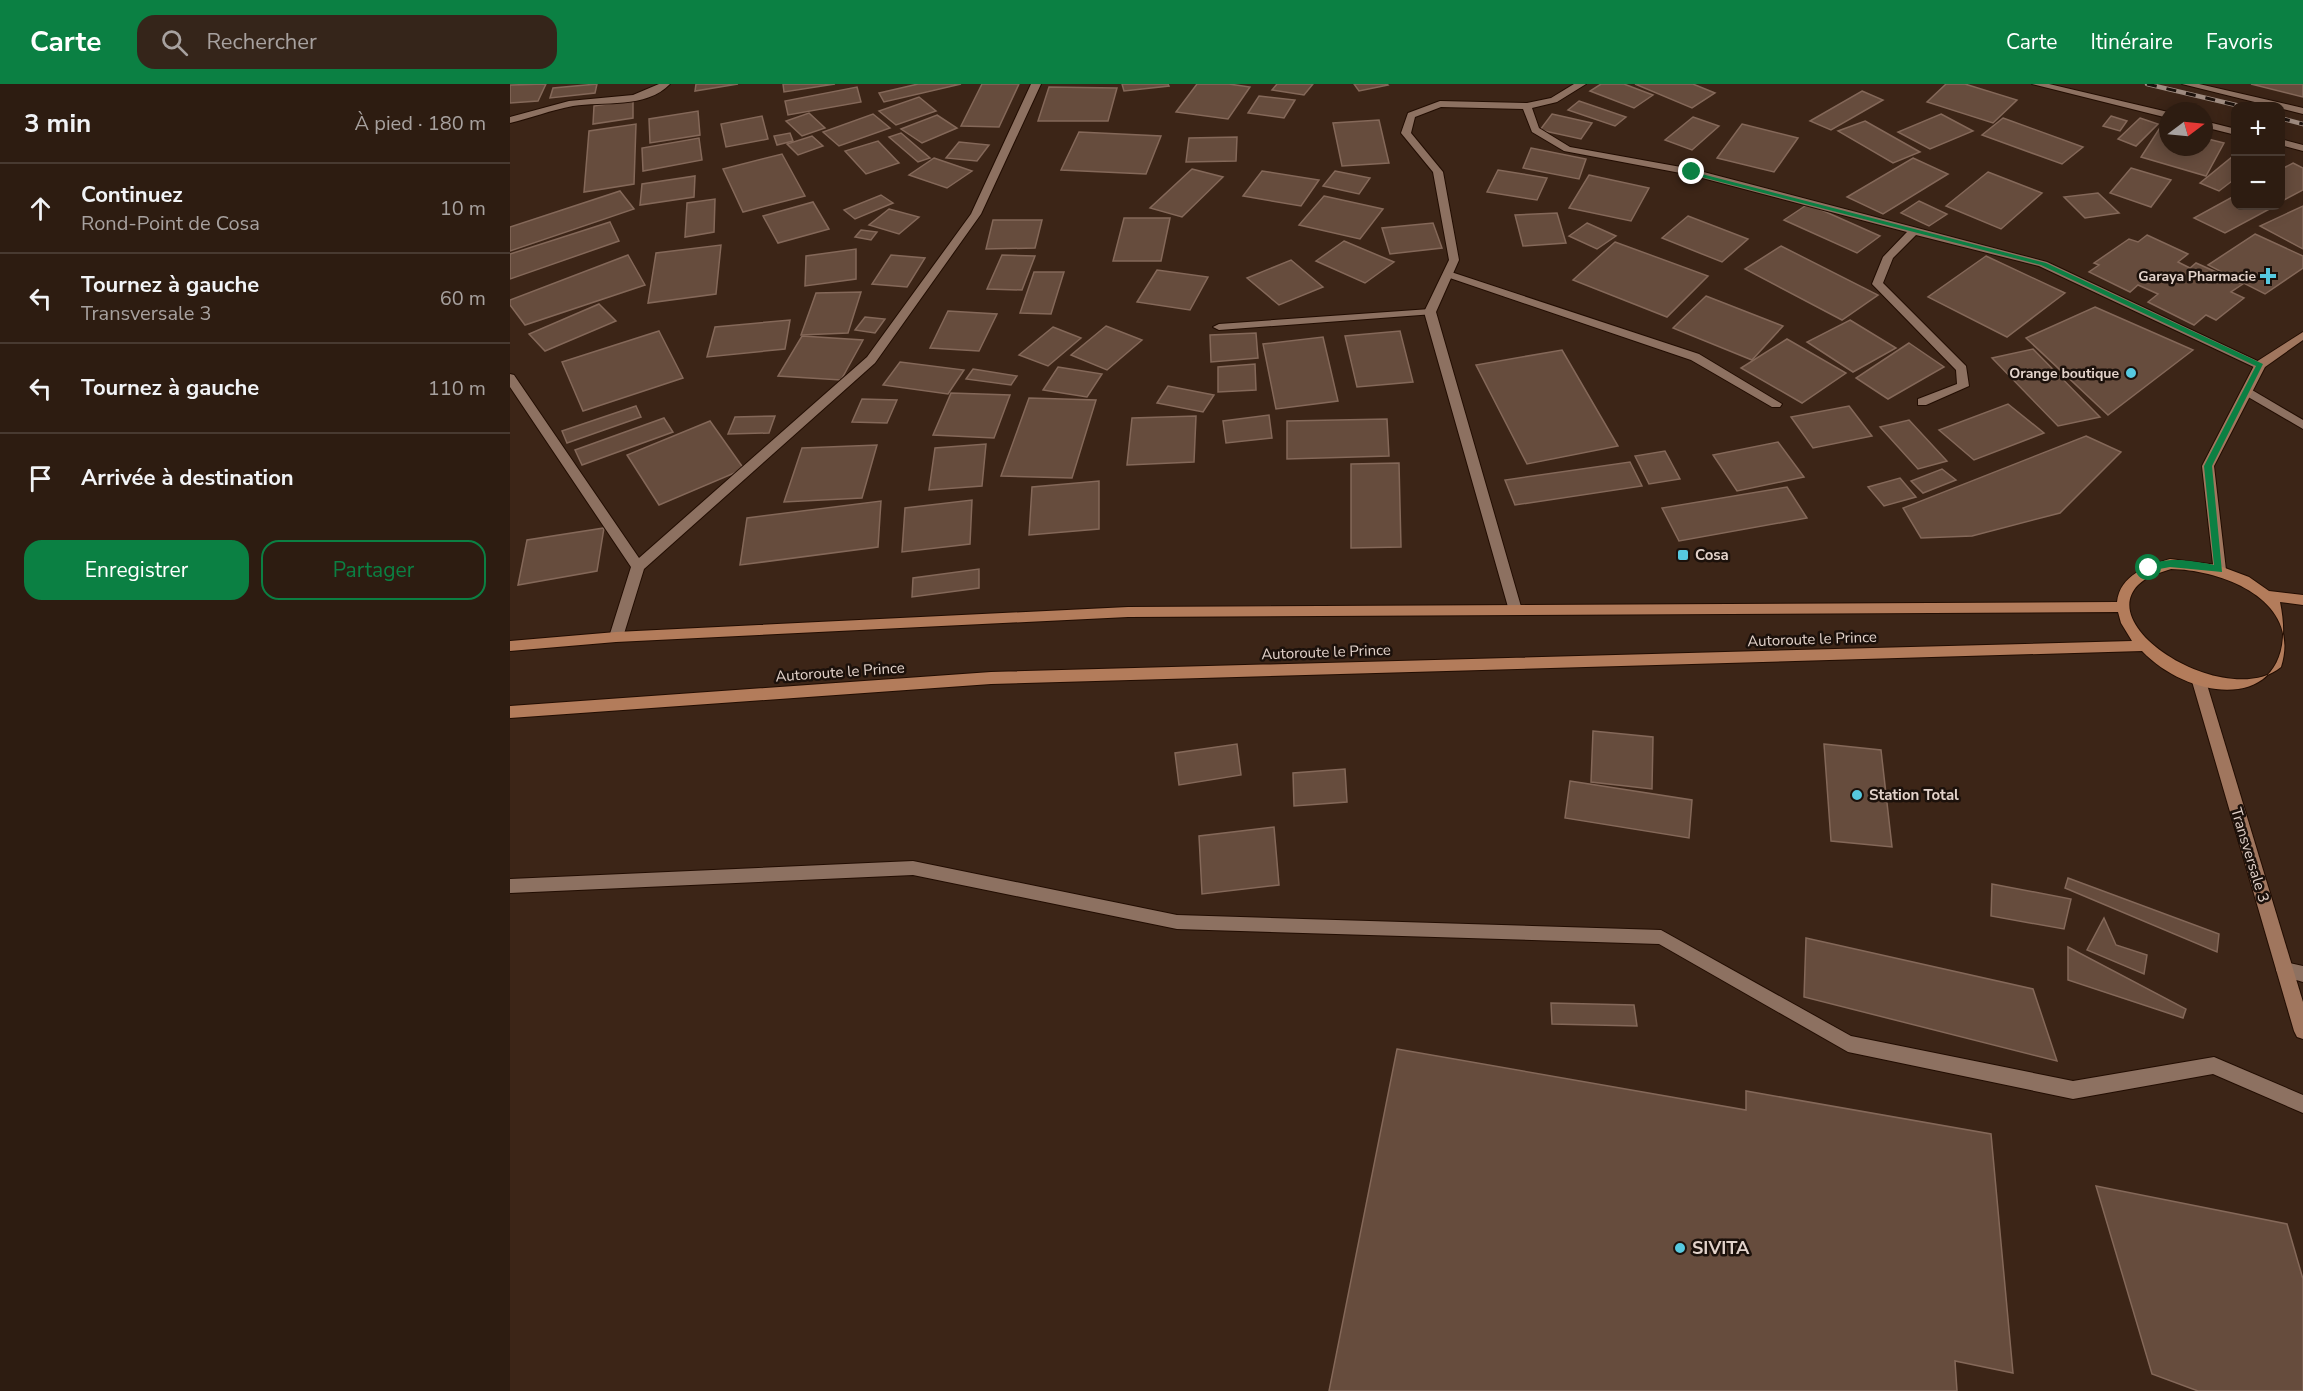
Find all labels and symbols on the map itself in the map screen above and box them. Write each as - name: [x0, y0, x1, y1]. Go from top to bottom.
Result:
- north arrow: [2159, 102, 2213, 156]
- route end: [1678, 158, 1704, 184]
- place label: Garaya Pharmacie: [2138, 267, 2256, 286]
- marker: Garaya Pharmacie: [2261, 269, 2275, 283]
- place label: Orange boutique: [2009, 364, 2119, 383]
- marker: Orange boutique: [2124, 366, 2138, 380]
- place label: Cosa: [1695, 545, 1729, 565]
- marker: Cosa: [1676, 548, 1690, 562]
- route start: [2135, 554, 2161, 580]
- street label: Autoroute le Prince: [1747, 627, 1877, 651]
- street label: Autoroute le Prince: [1261, 640, 1391, 664]
- street label: Autoroute le Prince: [775, 658, 905, 686]
- place label: Station Total: [1869, 785, 1959, 805]
- marker: Station Total: [1850, 788, 1864, 802]
- street label: Transversale 3: [2226, 805, 2274, 905]
- place label: SIVITA: [1692, 1236, 1750, 1260]
- marker: SIVITA: [1673, 1241, 1687, 1255]

